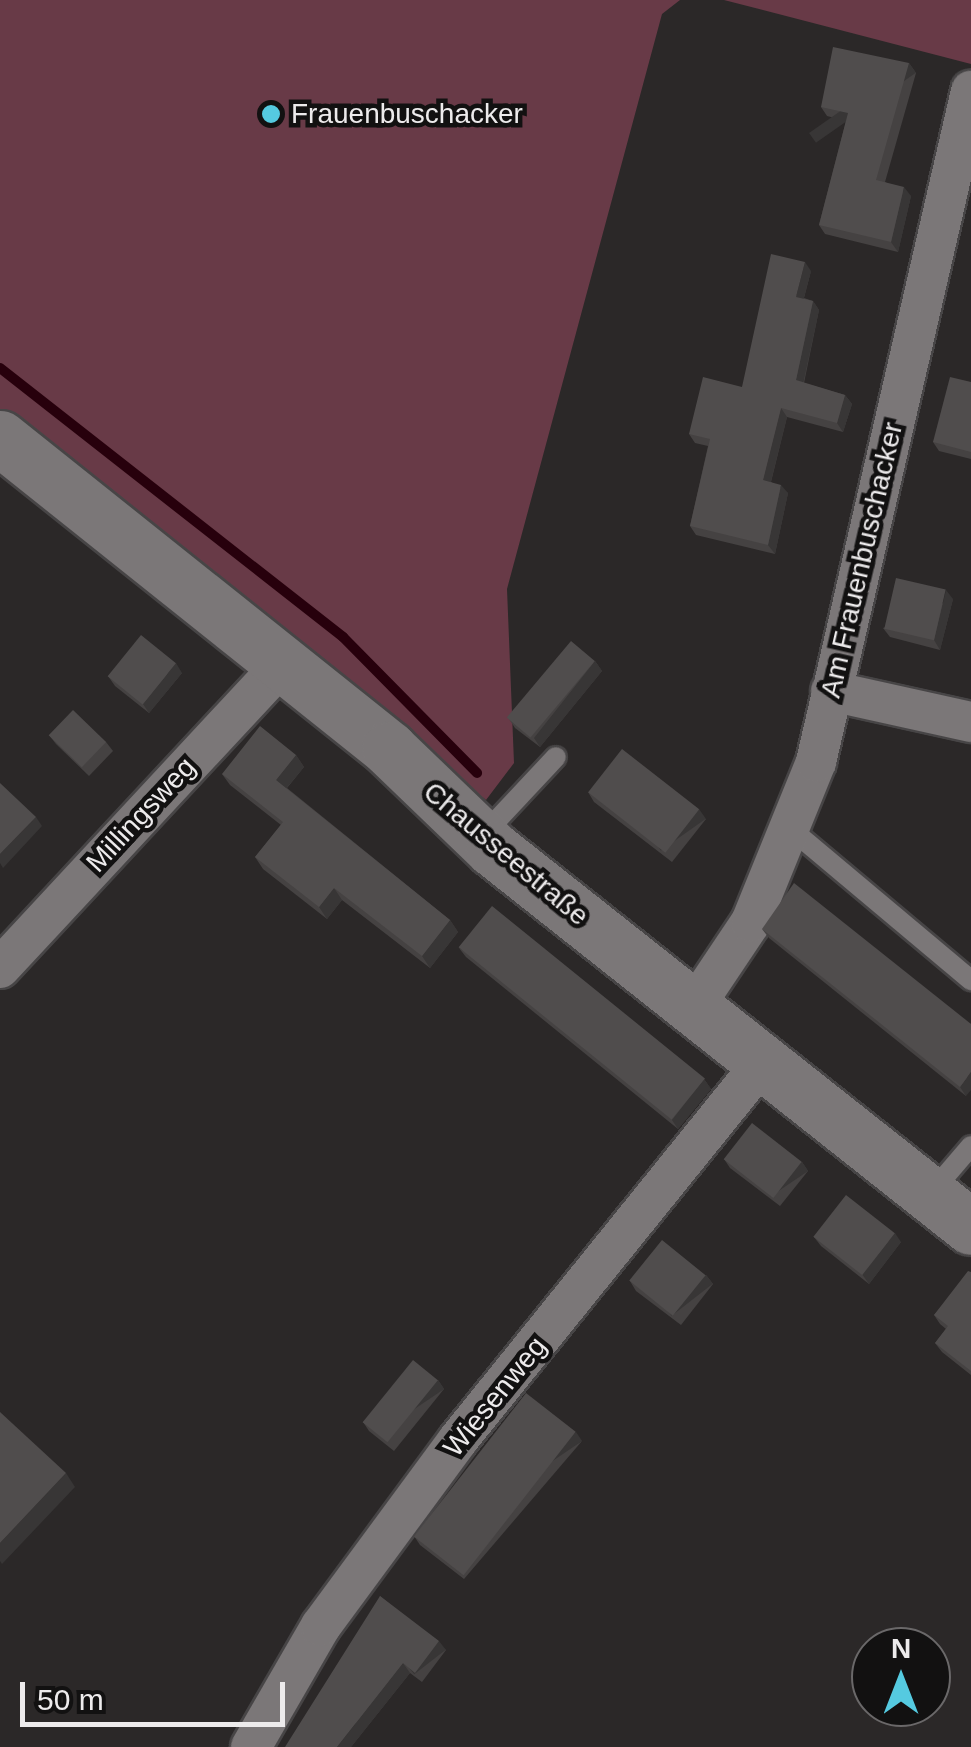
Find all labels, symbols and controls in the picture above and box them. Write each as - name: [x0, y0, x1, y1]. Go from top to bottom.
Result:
- place label: Frauenbuschacker: [291, 97, 523, 131]
- marker: Frauenbuschacker: [260, 103, 282, 125]
- street label: Am Frauenbuschacker: [814, 419, 910, 701]
- street label: Millingsweg: [79, 751, 203, 879]
- street label: Chausseestraße: [417, 775, 595, 933]
- street label: Wiesenweg: [436, 1330, 554, 1464]
- north arrow: [851, 1627, 951, 1727]
- text: N: [891, 1633, 911, 1664]
- scale bar: [25, 1662, 290, 1724]
- text: 50 m: [37, 1683, 104, 1716]

